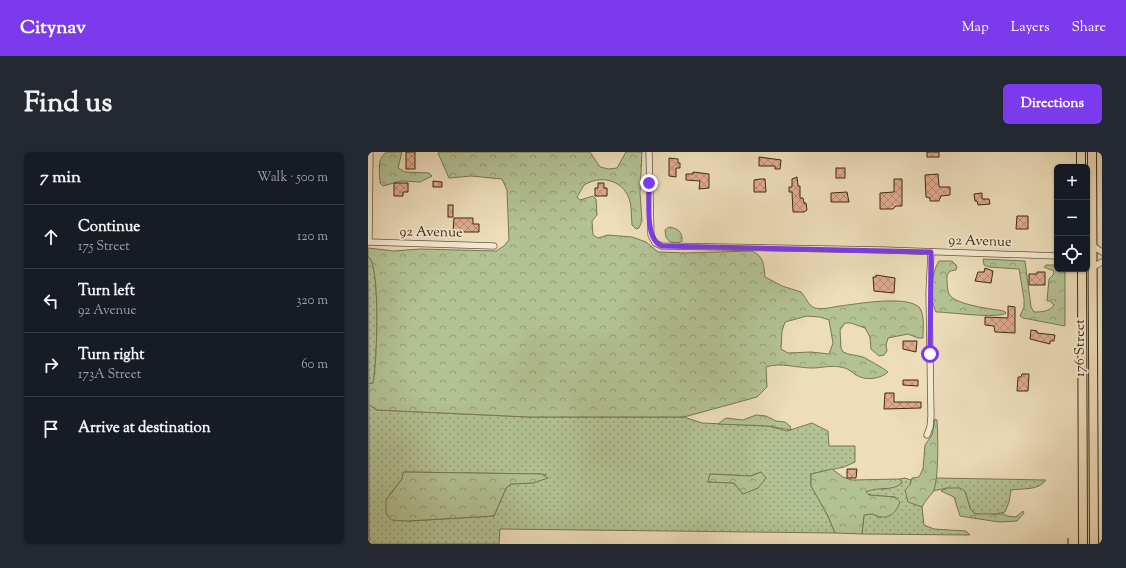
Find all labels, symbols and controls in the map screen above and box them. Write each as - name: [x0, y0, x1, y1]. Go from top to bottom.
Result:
- text: Citynav: [20, 15, 86, 42]
- text: Map: [962, 18, 989, 38]
- text: Layers: [1011, 18, 1049, 38]
- text: Share: [1071, 18, 1106, 38]
- text: Find us: [24, 84, 112, 124]
- button: Directions: [1003, 84, 1102, 124]
- map controls: [1054, 164, 1090, 272]
- button: +: [1054, 164, 1090, 200]
- text: 7 min: [40, 166, 81, 190]
- text: Walk · 500 m: [257, 169, 328, 187]
- route end: [640, 174, 658, 192]
- button: −: [1054, 200, 1090, 236]
- text: Continue: [78, 217, 140, 238]
- street label: 92 Avenue: [399, 222, 463, 244]
- icon: ahead: [40, 226, 62, 248]
- text: 120 m: [297, 228, 328, 246]
- street label: 92 Avenue: [948, 231, 1012, 253]
- button: locate: [1054, 236, 1090, 272]
- text: 175 Street: [78, 238, 130, 256]
- text: Turn left: [78, 281, 135, 302]
- icon: left: [40, 290, 62, 312]
- text: 320 m: [296, 292, 328, 310]
- text: 92 Avenue: [78, 302, 137, 320]
- street label: 176 Street: [1071, 319, 1091, 377]
- text: Turn right: [78, 345, 144, 366]
- route start: [921, 345, 939, 363]
- icon: right: [40, 354, 62, 376]
- text: 60 m: [301, 356, 328, 374]
- text: 173A Street: [78, 366, 141, 384]
- icon: arrive: [40, 418, 62, 440]
- text: Arrive at destination: [78, 418, 211, 439]

